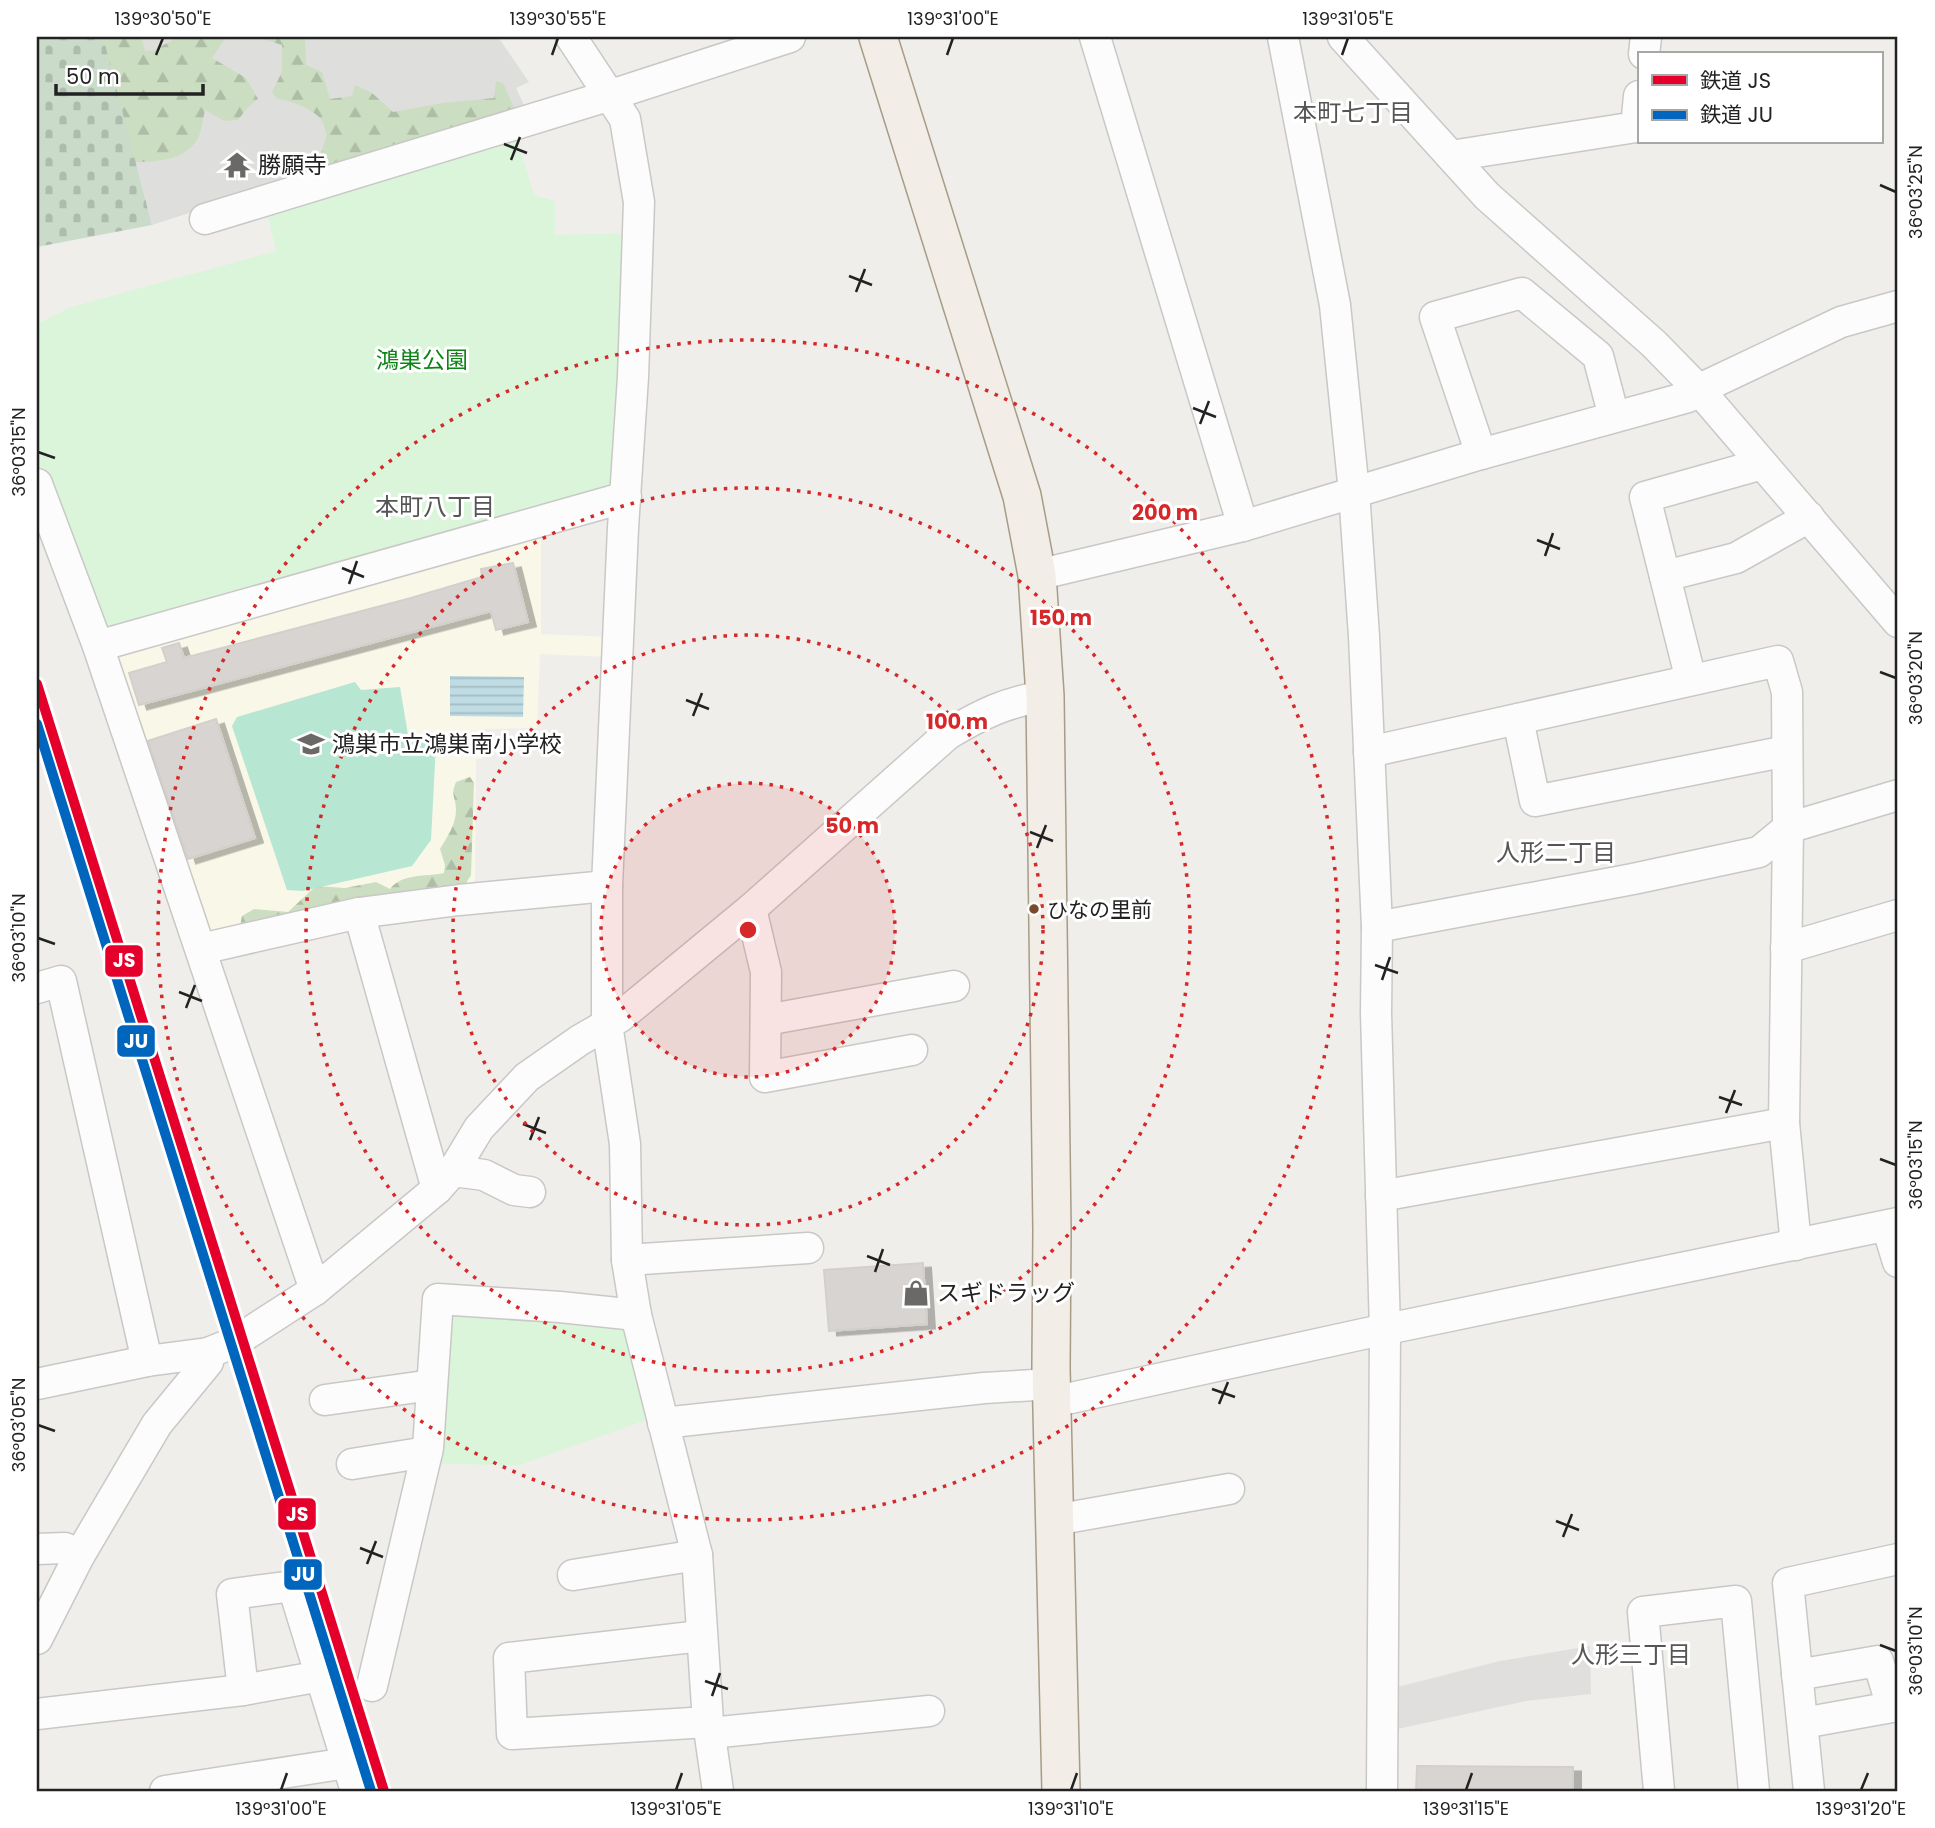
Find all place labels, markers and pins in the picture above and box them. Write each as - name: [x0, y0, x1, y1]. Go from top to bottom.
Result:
- place label: 勝願寺: [258, 149, 327, 181]
- temple icon: 勝願寺: [222, 150, 252, 180]
- place label: 鴻巣市立鴻巣南小学校: [332, 728, 562, 760]
- school or university icon: 鴻巣市立鴻巣南小学校: [296, 729, 326, 759]
- place label: ひなの里前: [1047, 895, 1152, 924]
- marker: ひなの里前: [1027, 902, 1041, 916]
- centre of rings: [736, 918, 760, 942]
- place label: スギドラッグ: [937, 1277, 1075, 1309]
- shop icon: スギドラッグ: [901, 1278, 931, 1308]

